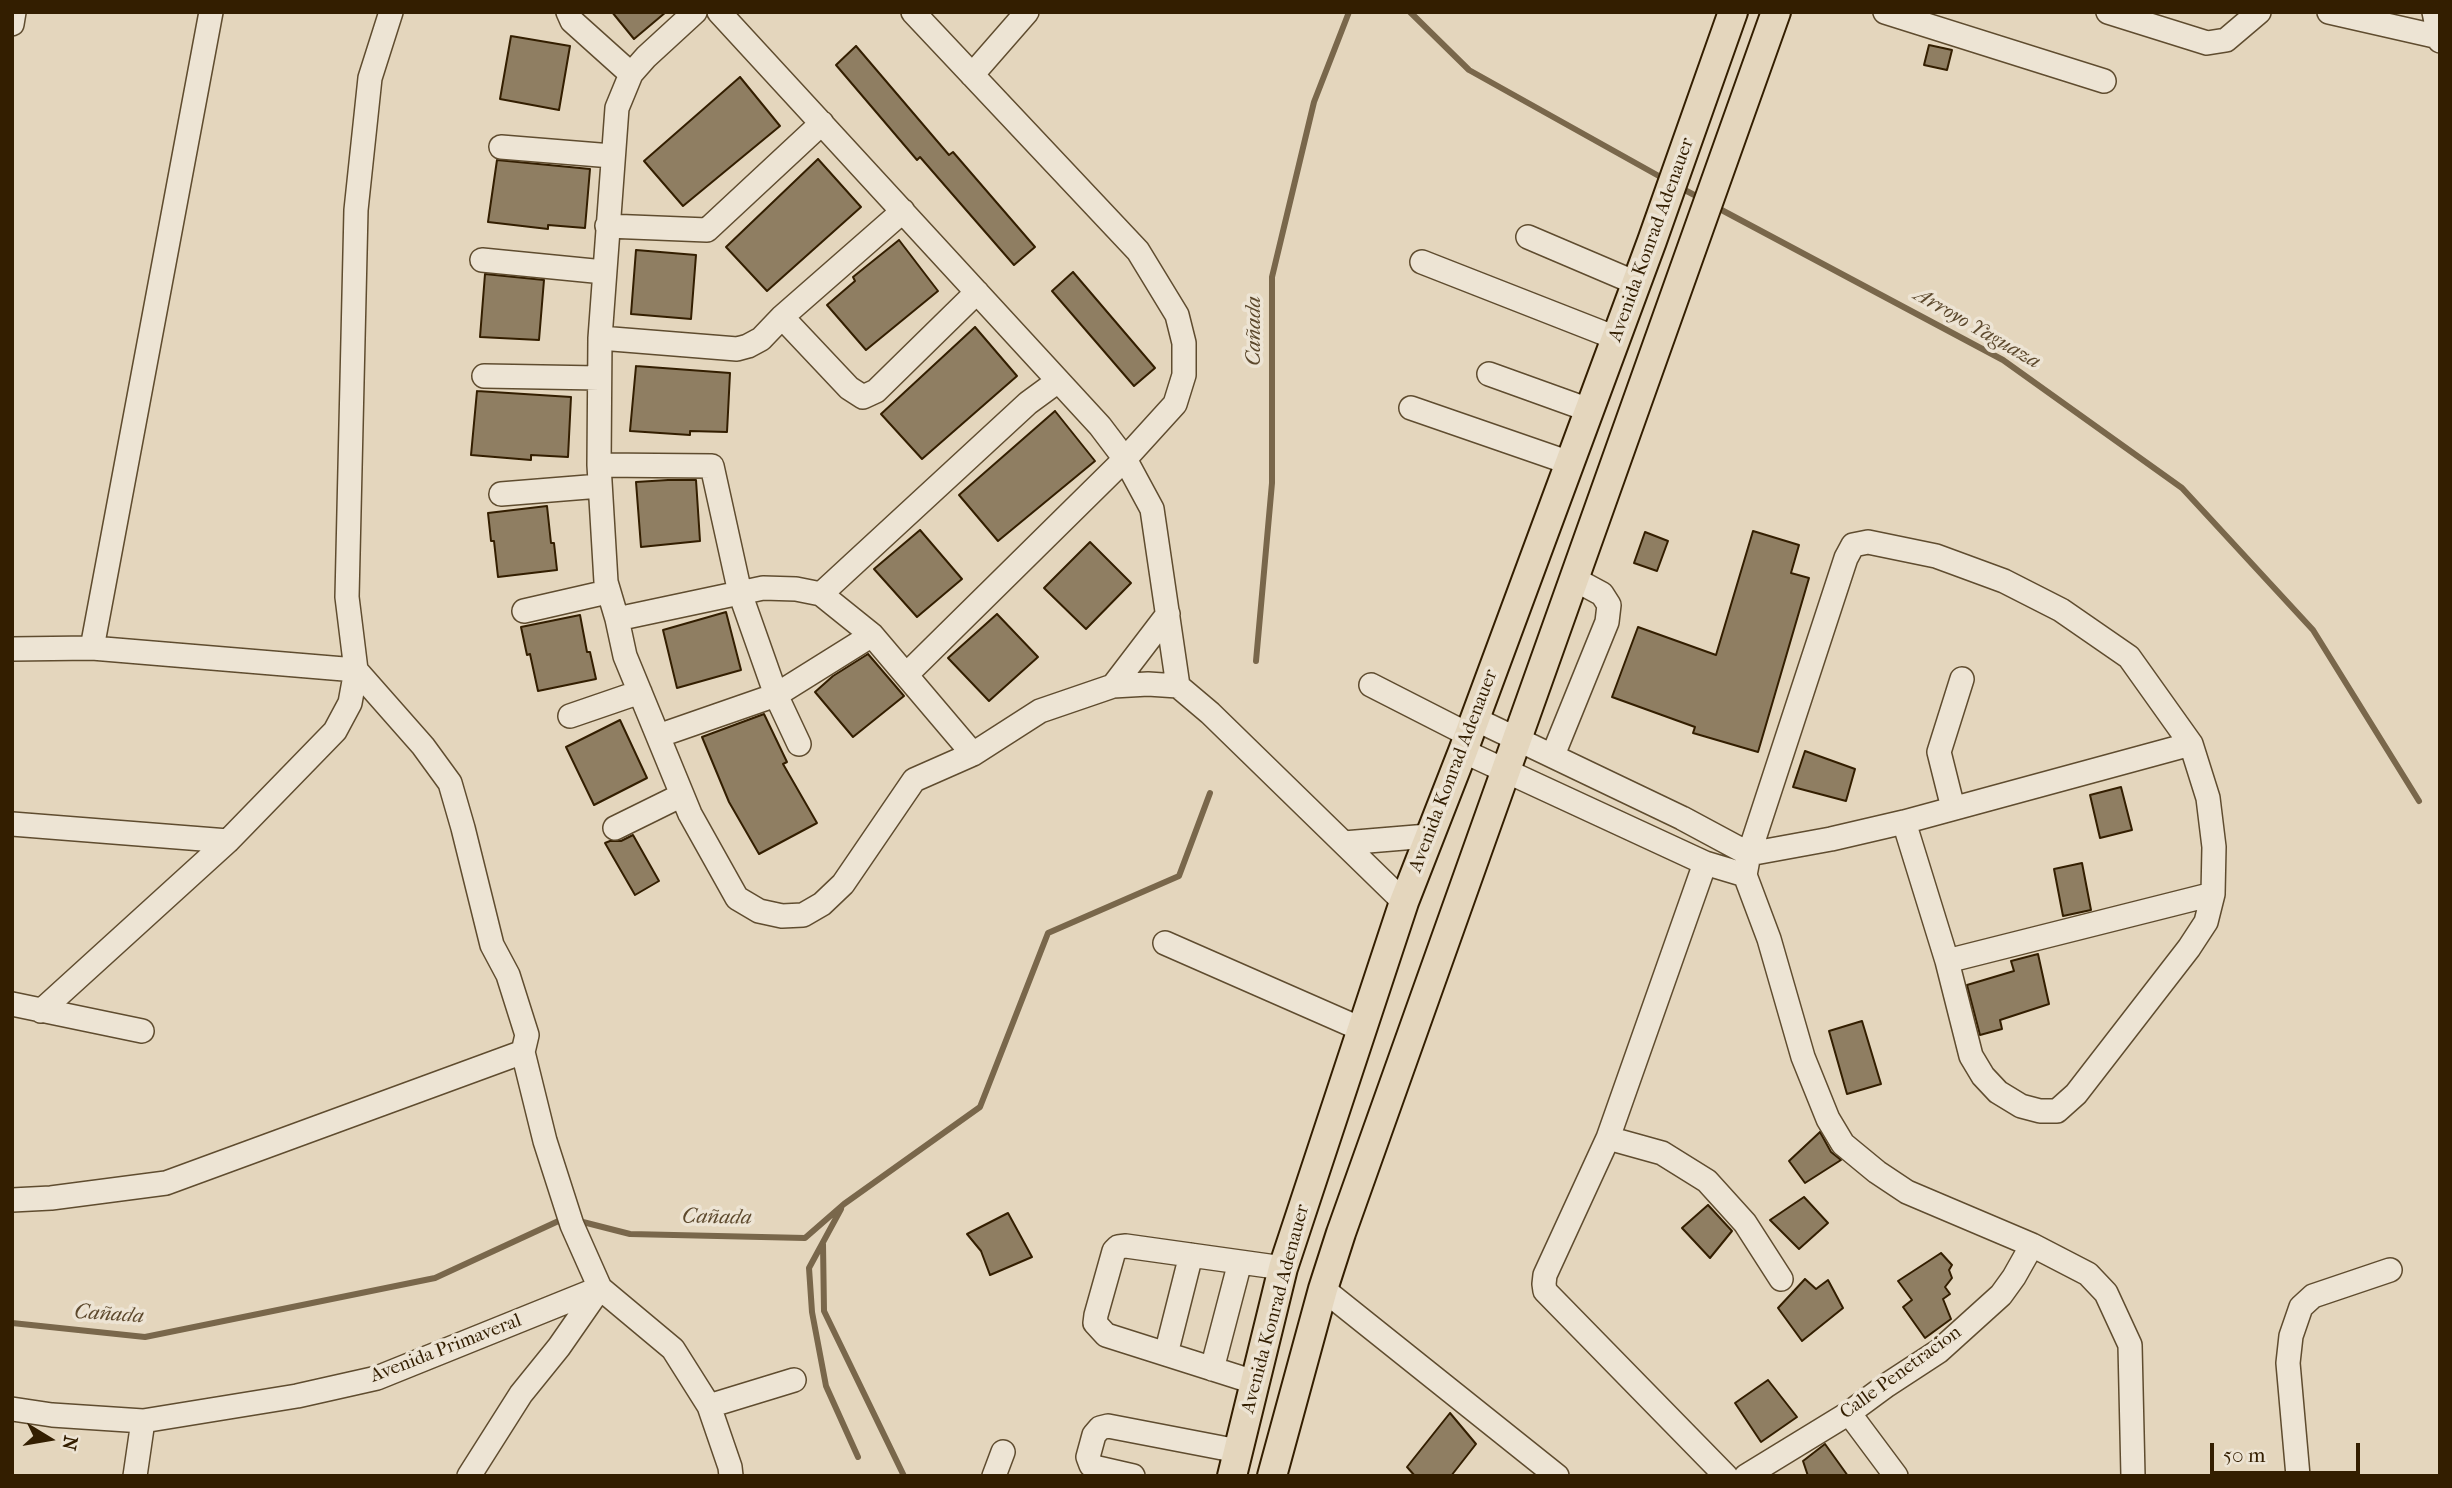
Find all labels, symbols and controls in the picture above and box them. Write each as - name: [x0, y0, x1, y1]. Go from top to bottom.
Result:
- street label: Avenida Konrad Adenauer: [1604, 135, 1700, 345]
- water label: Arroyo Yaguaza: [1910, 283, 2044, 375]
- water label: Cañada: [1242, 296, 1268, 366]
- street label: Avenida Konrad Adenauer: [1405, 666, 1503, 876]
- street label: Avenida Konrad Adenauer: [1237, 1202, 1315, 1416]
- water label: Cañada: [682, 1205, 752, 1231]
- water label: Cañada: [73, 1300, 145, 1330]
- street label: Avenida Primaveral: [367, 1310, 525, 1388]
- street label: Calle Penetracion: [1836, 1321, 1966, 1425]
- north arrow: [14, 1404, 84, 1474]
- scale bar: [2214, 1428, 2364, 1472]
- text: N: [57, 1434, 82, 1452]
- text: 50 m: [2223, 1443, 2266, 1467]

